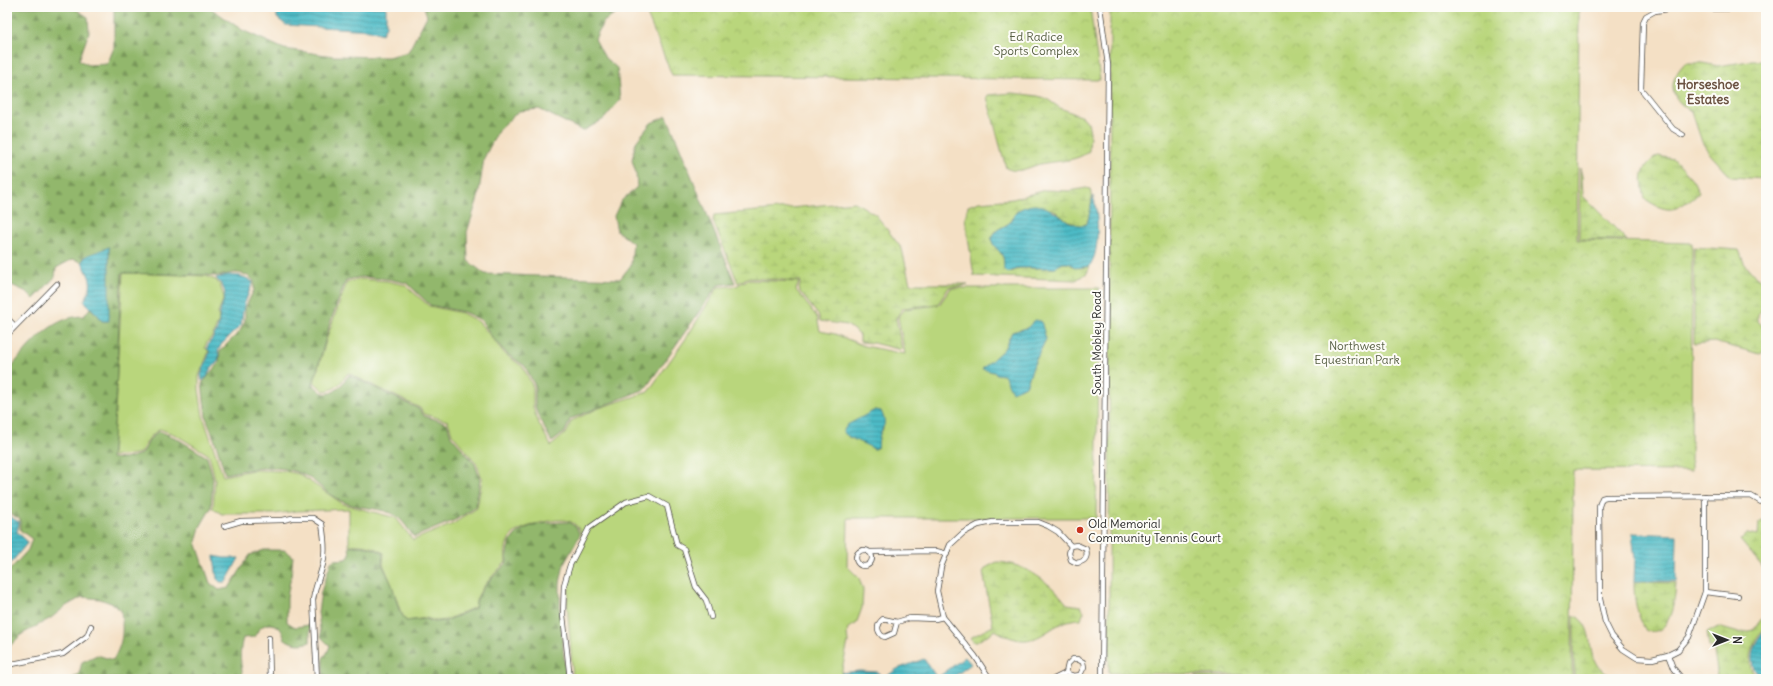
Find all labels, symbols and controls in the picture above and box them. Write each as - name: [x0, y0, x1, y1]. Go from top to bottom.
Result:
- park label: Ed Radice Sports Complex: [994, 29, 1078, 58]
- district label: Horseshoe Estates: [1677, 76, 1739, 108]
- street label: South Mobley Road: [1089, 291, 1104, 395]
- park label: Northwest Equestrian Park: [1314, 338, 1400, 367]
- place label: Old Memorial Community Tennis Court: [1088, 516, 1221, 545]
- marker: Old Memorial Community Tennis Court: [1075, 525, 1085, 535]
- north arrow: [1707, 620, 1747, 660]
- text: N: [1730, 636, 1744, 644]

